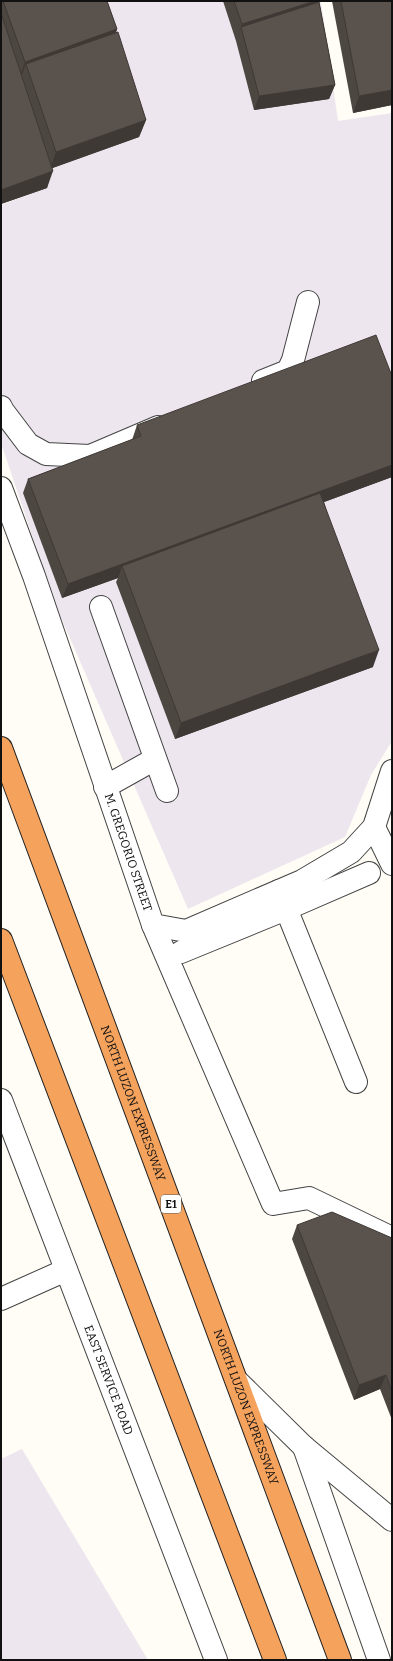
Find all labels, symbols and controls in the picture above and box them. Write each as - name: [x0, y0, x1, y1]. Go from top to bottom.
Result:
- street label: M. GREGORIO STREET: [102, 792, 155, 913]
- street label: NORTH LUZON EXPRESSWAY: [98, 1024, 168, 1183]
- road number: E1: [161, 1195, 181, 1213]
- street label: EAST SERVICE ROAD: [81, 1323, 136, 1437]
- street label: NORTH LUZON EXPRESSWAY: [211, 1327, 281, 1487]

